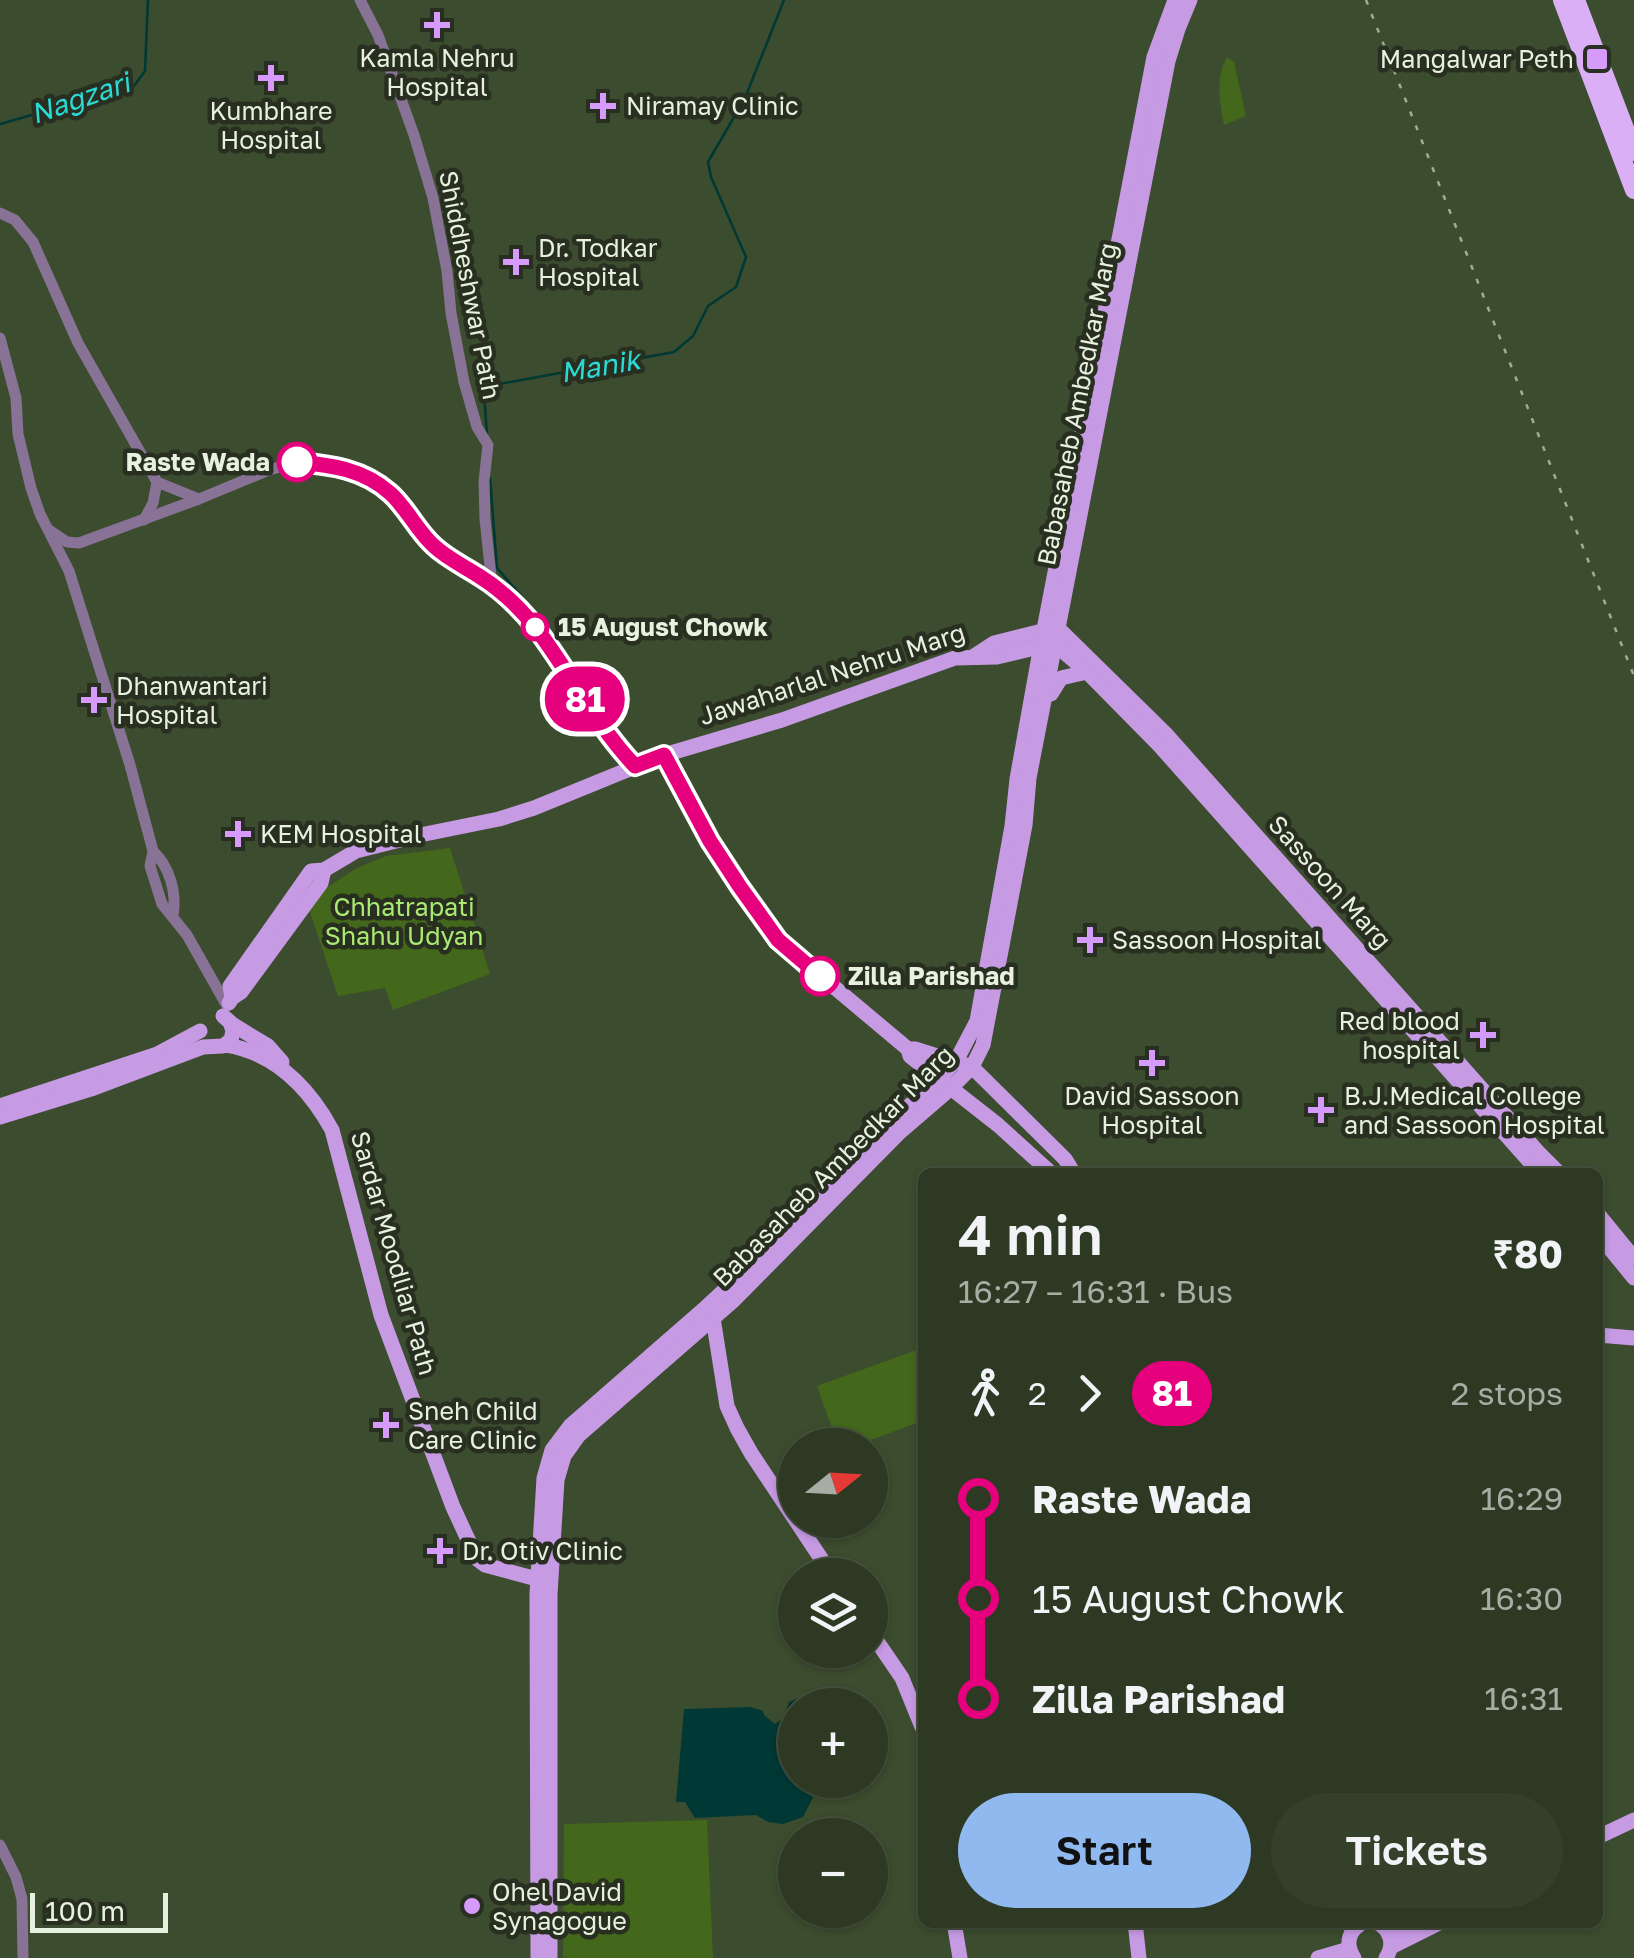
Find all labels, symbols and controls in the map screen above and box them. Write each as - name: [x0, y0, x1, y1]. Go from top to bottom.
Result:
- marker: Kamla Nehru Hospital: [424, 12, 450, 38]
- place label: Kamla Nehru Hospital: [359, 42, 515, 102]
- place label: Mangalwar Peth: [1380, 43, 1574, 74]
- marker: Mangalwar Peth: [1584, 46, 1610, 72]
- water label: Nagzari: [26, 64, 137, 130]
- marker: Kumbhare Hospital: [258, 65, 284, 91]
- place label: Niramay Clinic: [626, 90, 799, 121]
- marker: Niramay Clinic: [590, 93, 616, 119]
- place label: Kumbhare Hospital: [210, 95, 332, 155]
- street label: Shiddheshwar Path: [433, 168, 508, 402]
- place label: Dr. Todkar Hospital: [538, 232, 658, 292]
- street label: Babasaheb Ambedkar Marg: [1030, 240, 1123, 568]
- marker: Dr. Todkar Hospital: [503, 249, 529, 275]
- water label: Manik: [557, 342, 646, 389]
- marker: Raste Wada: [278, 443, 316, 481]
- place label: Raste Wada: [125, 446, 270, 477]
- place label: 15 August Chowk: [558, 611, 769, 642]
- marker: 15 August Chowk: [522, 614, 548, 640]
- street label: Jawaharlal Nehru Marg: [695, 616, 969, 731]
- line badge: 81: [540, 666, 630, 732]
- place label: Dhanwantari Hospital: [116, 670, 268, 730]
- text: 81: [565, 678, 605, 720]
- marker: Dhanwantari Hospital: [81, 687, 107, 713]
- street label: Sassoon Marg: [1262, 809, 1398, 955]
- place label: KEM Hospital: [260, 818, 422, 849]
- marker: KEM Hospital: [225, 821, 251, 847]
- park label: Chhatrapati Shahu Udyan: [325, 891, 483, 951]
- place label: Sassoon Hospital: [1112, 924, 1322, 955]
- marker: Sassoon Hospital: [1077, 927, 1103, 953]
- marker: Zilla Parishad: [801, 957, 839, 995]
- place label: Zilla Parishad: [848, 960, 1015, 991]
- place label: Red blood hospital: [1339, 1005, 1460, 1065]
- marker: Red blood hospital: [1470, 1022, 1496, 1048]
- street label: Babasaheb Ambedkar Marg: [706, 1039, 960, 1293]
- marker: David Sassoon Hospital: [1139, 1050, 1165, 1076]
- place label: David Sassoon Hospital: [1064, 1080, 1240, 1140]
- place label: B.J.Medical College and Sassoon Hospital: [1344, 1080, 1605, 1140]
- marker: B.J.Medical College and Sassoon Hospital: [1308, 1097, 1334, 1123]
- street label: Sardar Moodliar Path: [345, 1127, 444, 1378]
- text: 4 min: [958, 1201, 1103, 1267]
- text: ₹80: [1492, 1231, 1563, 1276]
- text: 16:27 – 16:31 · Bus: [958, 1272, 1233, 1310]
- icon: walk: [958, 1366, 1013, 1421]
- icon: forward: [1062, 1366, 1117, 1421]
- text: 81: [1152, 1372, 1192, 1414]
- text: 2: [1028, 1374, 1047, 1412]
- text: 2 stops: [1451, 1374, 1563, 1412]
- place label: Sneh Child Care Clinic: [408, 1395, 538, 1455]
- marker: Sneh Child Care Clinic: [373, 1412, 399, 1438]
- north arrow: [778, 1428, 888, 1538]
- map controls: [778, 1428, 888, 1928]
- text: Raste Wada: [1032, 1476, 1252, 1521]
- text: 16:29: [1481, 1479, 1563, 1517]
- place label: Dr. Otiv Clinic: [462, 1535, 623, 1566]
- marker: Dr. Otiv Clinic: [427, 1538, 453, 1564]
- button: layers: [778, 1558, 888, 1668]
- text: 15 August Chowk: [1032, 1576, 1345, 1621]
- text: 16:30: [1480, 1579, 1563, 1617]
- text: Zilla Parishad: [1032, 1676, 1285, 1721]
- text: 16:31: [1484, 1679, 1563, 1717]
- button: +: [778, 1688, 888, 1798]
- button: Start: [958, 1793, 1251, 1908]
- button: Tickets: [1271, 1793, 1563, 1908]
- button: −: [778, 1818, 888, 1928]
- place label: Ohel David Synagogue: [492, 1876, 627, 1936]
- scale bar: [30, 1888, 168, 1932]
- text: 100 m: [45, 1894, 125, 1927]
- marker: Ohel David Synagogue: [461, 1895, 483, 1917]

